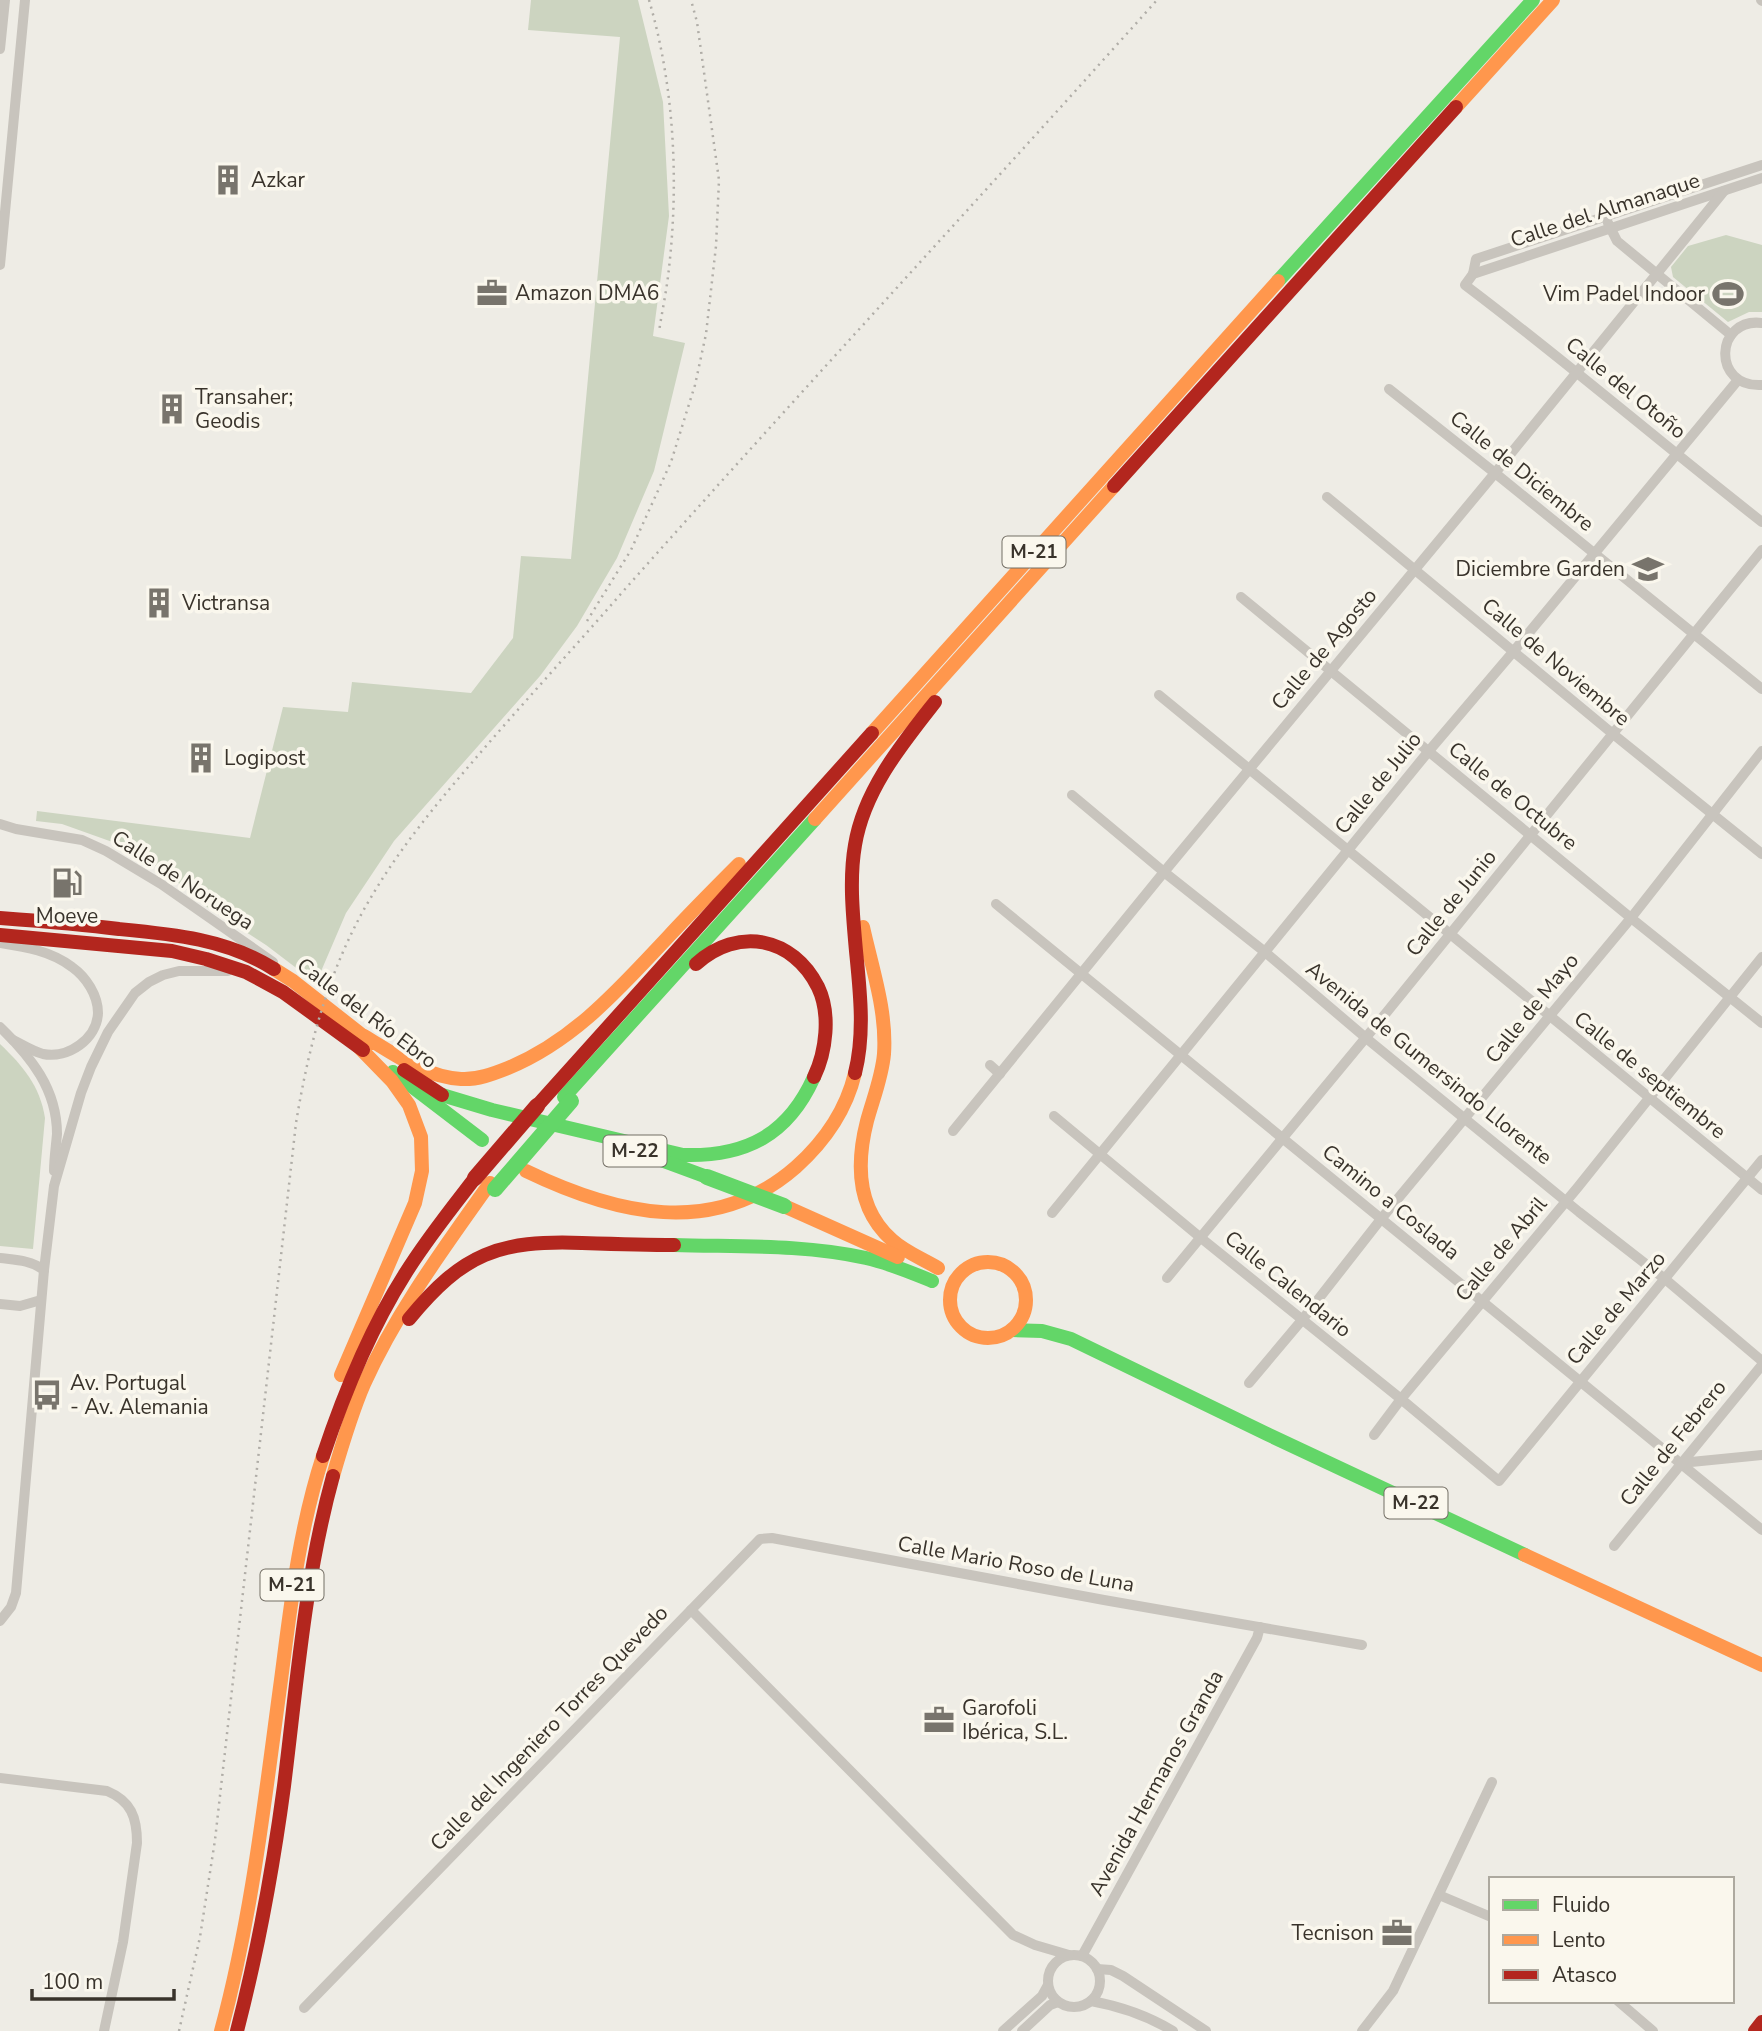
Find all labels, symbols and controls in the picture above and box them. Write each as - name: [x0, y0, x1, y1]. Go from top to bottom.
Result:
- building icon: Azkar: [211, 163, 245, 197]
- place label: Azkar: [251, 166, 306, 194]
- street label: Calle del Almanaque: [1507, 166, 1703, 254]
- office icon: Amazon DMA6: [475, 276, 509, 310]
- sports icon: Vim Padel Indoor: [1711, 277, 1745, 311]
- place label: Amazon DMA6: [515, 279, 659, 307]
- place label: Vim Padel Indoor: [1542, 280, 1705, 308]
- street label: Calle del Otoño: [1560, 331, 1692, 445]
- place label: Transaher; Geodis: [195, 383, 293, 435]
- building icon: Transaher; Geodis: [155, 392, 189, 426]
- street label: Calle de Diciembre: [1444, 404, 1600, 538]
- road number: M-21: [1002, 537, 1066, 568]
- school or university icon: Diciembre Garden: [1631, 552, 1665, 586]
- place label: Diciembre Garden: [1456, 555, 1625, 583]
- street label: Calle de Agosto: [1265, 582, 1383, 716]
- building icon: Victransa: [142, 586, 176, 620]
- place label: Victransa: [181, 589, 270, 617]
- street label: Calle de Noviembre: [1476, 592, 1636, 732]
- street label: Calle de Julio: [1328, 726, 1428, 840]
- street label: Calle de Octubre: [1443, 735, 1583, 857]
- building icon: Logipost: [184, 741, 218, 775]
- place label: Logipost: [224, 744, 306, 772]
- street label: Calle de Noruega: [107, 824, 259, 936]
- street label: Calle de Junio: [1399, 844, 1503, 962]
- fuel station icon: Moeve: [50, 866, 84, 900]
- place label: Moeve: [36, 902, 98, 930]
- street label: Calle de Mayo: [1479, 947, 1585, 1069]
- street label: Calle del Río Ebro: [291, 951, 443, 1075]
- street label: Avenida de Gumersindo Llorente: [1300, 955, 1558, 1171]
- street label: Calle de septiembre: [1568, 1005, 1732, 1145]
- road number: M-22: [604, 1135, 666, 1166]
- street label: Camino a Coslada: [1316, 1138, 1466, 1266]
- street label: Calle de Abril: [1449, 1190, 1554, 1307]
- street label: Calle Calendario: [1219, 1224, 1357, 1344]
- street label: Calle de Marzo: [1560, 1245, 1672, 1371]
- place label: Av. Portugal - Av. Alemania: [70, 1369, 209, 1421]
- street label: Calle de Febrero: [1613, 1374, 1733, 1512]
- bus stop icon: Av. Portugal - Av. Alemania: [30, 1378, 64, 1412]
- road number: M-22: [1384, 1488, 1448, 1518]
- street label: Calle Mario Roso de Luna: [895, 1529, 1137, 1599]
- road number: M-21: [260, 1569, 324, 1600]
- street label: Calle del Ingeniero Torres Quevedo: [424, 1599, 674, 1857]
- street label: Avenida Hermanos Granda: [1082, 1665, 1230, 1901]
- place label: Garofoli Ibérica, S.L.: [962, 1694, 1068, 1746]
- office icon: Garofoli Ibérica, S.L.: [922, 1703, 956, 1737]
- legend: [1489, 1877, 1734, 2003]
- text: Fluido: [1552, 1891, 1610, 1919]
- office icon: Tecnison: [1380, 1916, 1414, 1950]
- place label: Tecnison: [1292, 1919, 1374, 1947]
- text: Lento: [1552, 1926, 1605, 1954]
- scale bar: [32, 1958, 173, 2002]
- text: Atasco: [1552, 1961, 1617, 1989]
- text: 100 m: [42, 1968, 103, 1996]

